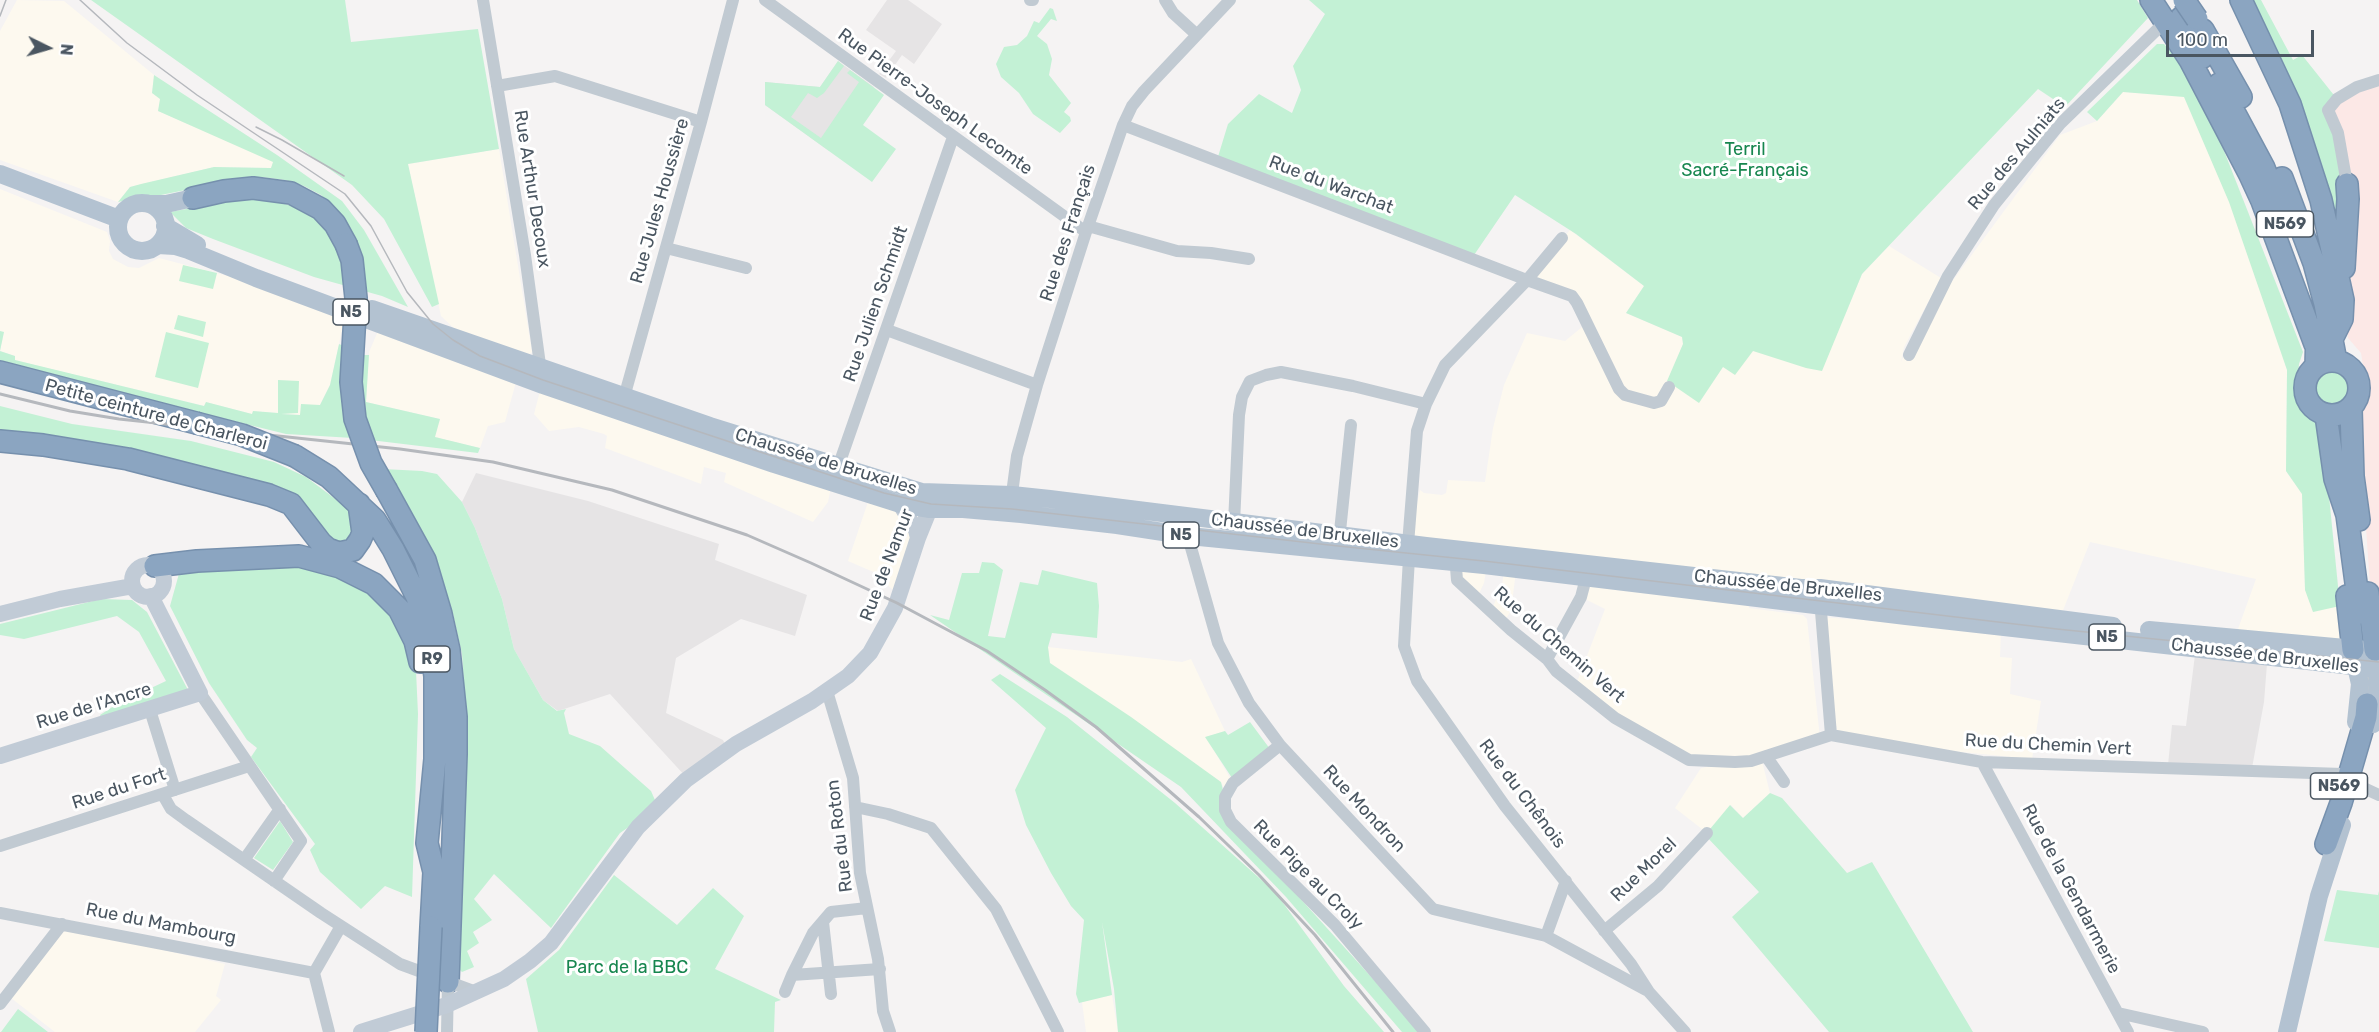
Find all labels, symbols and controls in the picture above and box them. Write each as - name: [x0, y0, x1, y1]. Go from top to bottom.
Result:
- north arrow: [18, 18, 78, 78]
- scale bar: [2169, 18, 2318, 56]
- street label: Rue Pierre-Joseph Lecomte: [833, 24, 1037, 180]
- text: 100 m: [2177, 29, 2228, 51]
- text: N: [56, 43, 76, 56]
- street label: Rue des Aulniats: [1964, 93, 2070, 215]
- street label: Rue Arthur Decoux: [509, 109, 555, 269]
- street label: Rue Jules Houssière: [626, 116, 694, 286]
- park label: Terril Sacré-Français: [1681, 139, 1809, 182]
- street label: Rue du Warchat: [1266, 151, 1396, 219]
- street label: Rue des Français: [1036, 162, 1100, 304]
- road number: N569: [2256, 211, 2314, 237]
- street label: Rue Julien Schmidt: [839, 223, 913, 385]
- road number: N5: [333, 299, 369, 325]
- street label: Petite ceinture de Charleroi: [42, 375, 270, 455]
- street label: Chaussée de Bruxelles: [732, 424, 920, 500]
- street label: Rue de Namur: [856, 506, 918, 624]
- street label: Chaussée de Bruxelles: [1210, 509, 1400, 553]
- road number: N5: [1163, 522, 1199, 548]
- street label: Chaussée de Bruxelles: [1693, 565, 1883, 607]
- street label: Rue du Chemin Vert: [1489, 582, 1629, 708]
- road number: N5: [2089, 624, 2125, 650]
- street label: Chaussée de Bruxelles: [2170, 634, 2360, 678]
- road number: R9: [414, 646, 450, 672]
- street label: Rue de l'Ancre: [34, 678, 154, 734]
- street label: Rue du Chemin Vert: [1964, 730, 2132, 760]
- street label: Rue du Chênois: [1474, 735, 1570, 853]
- street label: Rue Mondron: [1318, 761, 1410, 857]
- street label: Rue du Fort: [69, 764, 169, 814]
- road number: N569: [2310, 773, 2368, 799]
- street label: Rue du Roton: [822, 778, 858, 894]
- street label: Rue de la Gendarmerie: [2017, 800, 2125, 978]
- street label: Rue Pige au Croly: [1248, 815, 1368, 935]
- street label: Rue Morel: [1607, 833, 1681, 907]
- street label: Rue du Mambourg: [84, 899, 238, 949]
- park label: Parc de la BBC: [566, 957, 688, 979]

